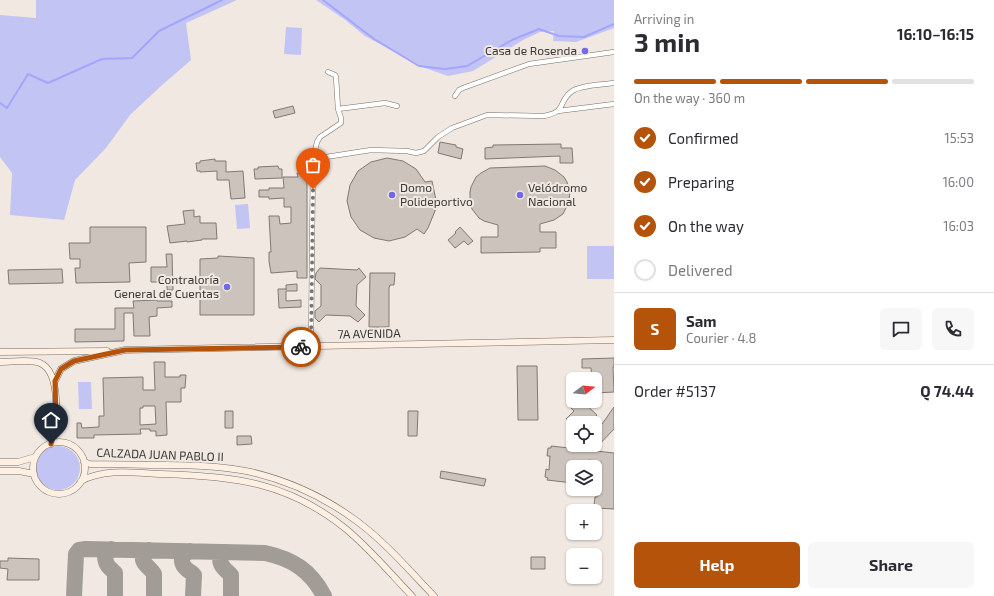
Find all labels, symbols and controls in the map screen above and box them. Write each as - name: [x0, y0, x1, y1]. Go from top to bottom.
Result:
- text: Arriving in: [634, 11, 694, 27]
- text: 16:10–16:15: [897, 25, 974, 43]
- text: 3 min: [634, 26, 700, 57]
- place label: Casa de Rosenda: [485, 43, 577, 57]
- marker: Casa de Rosenda: [580, 46, 590, 56]
- text: On the way · 360 m: [634, 90, 745, 106]
- icon: check: [634, 127, 656, 149]
- text: Confirmed: [668, 129, 739, 147]
- text: 15:53: [945, 130, 974, 146]
- pin: [296, 148, 330, 189]
- icon: bag: [302, 154, 324, 176]
- icon: check: [634, 171, 656, 193]
- text: Preparing: [668, 173, 734, 191]
- text: 16:00: [943, 174, 974, 190]
- place label: Domo Polideportivo: [400, 180, 473, 208]
- place label: Velódromo Nacional: [528, 180, 588, 208]
- marker: Domo Polideportivo: [387, 190, 397, 200]
- marker: Velódromo Nacional: [515, 190, 525, 200]
- icon: check: [634, 215, 656, 237]
- text: On the way: [668, 217, 744, 235]
- text: 16:03: [943, 218, 974, 234]
- text: Delivered: [668, 261, 733, 279]
- place label: Contraloría General de Cuentas: [114, 272, 219, 300]
- marker: Contraloría General de Cuentas: [222, 282, 232, 292]
- button: chat: [880, 308, 922, 350]
- button: phone: [932, 308, 974, 350]
- text: Sam: [686, 312, 717, 330]
- text: S: [651, 320, 659, 338]
- street label: 7A AVENIDA: [337, 325, 401, 341]
- courier: [281, 327, 321, 367]
- text: Courier · 4.8: [686, 330, 756, 346]
- icon: bike: [290, 336, 312, 358]
- north arrow: [566, 372, 602, 408]
- map controls: [566, 372, 602, 584]
- text: Order #5137: [634, 382, 716, 400]
- text: Q 74.44: [920, 382, 974, 400]
- pin: [34, 403, 68, 444]
- icon: home: [40, 409, 62, 431]
- button: locate: [566, 416, 602, 452]
- street label: CALZADA JUAN PABLO II: [96, 445, 224, 463]
- button: layers: [566, 460, 602, 496]
- button: +: [566, 504, 602, 540]
- button: Help: [634, 542, 800, 588]
- button: Share: [808, 542, 974, 588]
- button: −: [566, 548, 602, 584]

